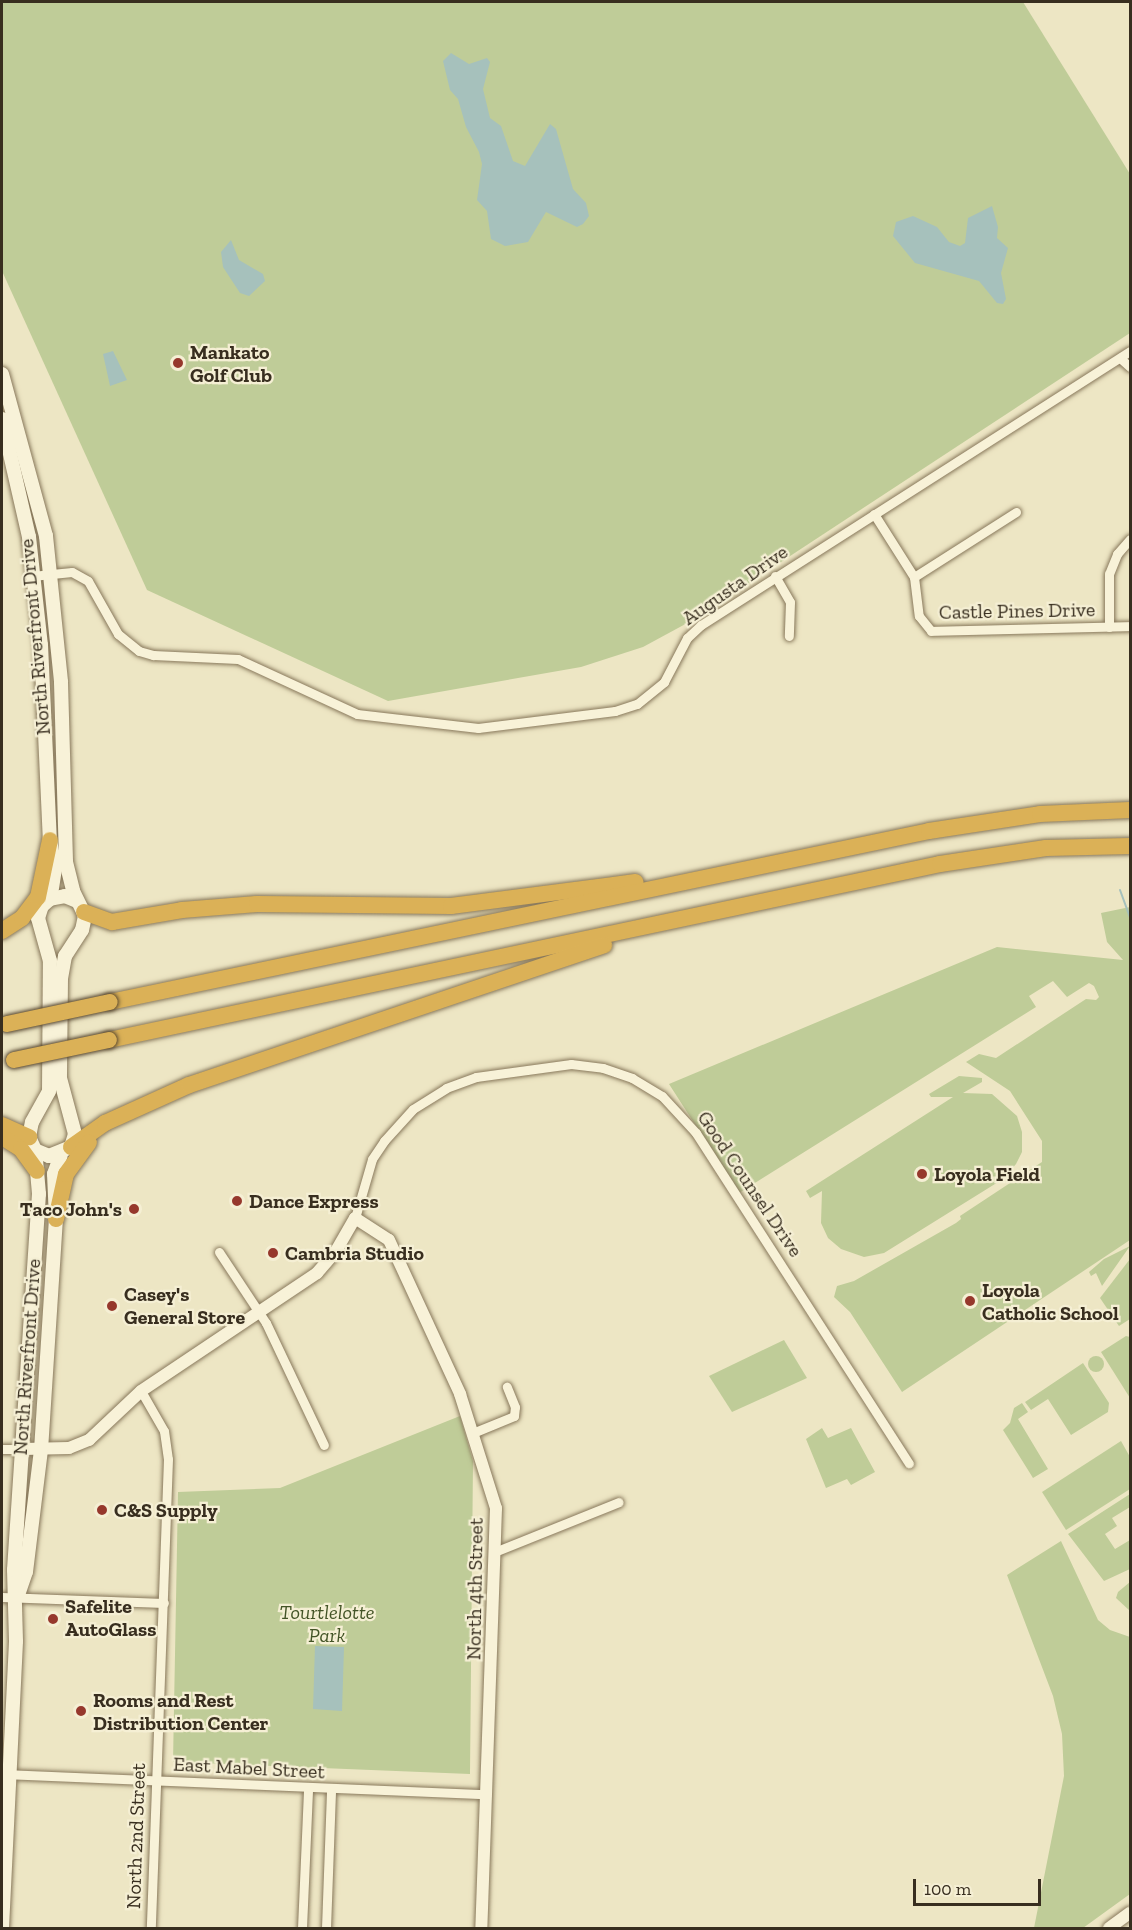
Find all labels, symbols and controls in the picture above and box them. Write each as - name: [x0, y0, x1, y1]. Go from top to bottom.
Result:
- place label: Mankato Golf Club: [190, 340, 272, 387]
- marker: Mankato Golf Club: [171, 356, 185, 370]
- street label: North Riverfront Drive: [14, 538, 56, 736]
- street label: Augusta Drive: [678, 540, 792, 630]
- street label: Castle Pines Drive: [939, 598, 1095, 624]
- street label: Good Counsel Drive: [692, 1106, 808, 1262]
- place label: Loyola Field: [934, 1162, 1040, 1186]
- marker: Loyola Field: [915, 1167, 929, 1181]
- place label: Dance Express: [249, 1189, 379, 1213]
- marker: Dance Express: [230, 1194, 244, 1208]
- place label: Taco John's: [19, 1197, 122, 1221]
- marker: Taco John's: [127, 1202, 141, 1216]
- place label: Cambria Studio: [285, 1241, 424, 1265]
- marker: Cambria Studio: [266, 1246, 280, 1260]
- street label: North Riverfront Drive: [8, 1258, 46, 1456]
- place label: Loyola Catholic School: [982, 1278, 1119, 1325]
- place label: Casey's General Store: [124, 1282, 245, 1329]
- marker: Loyola Catholic School: [963, 1294, 977, 1308]
- marker: Casey's General Store: [105, 1299, 119, 1313]
- place label: C&S Supply: [114, 1498, 217, 1522]
- marker: C&S Supply: [95, 1503, 109, 1517]
- street label: North 4th Street: [462, 1517, 488, 1661]
- place label: Safelite AutoGlass: [65, 1595, 156, 1642]
- park label: Tourtlelotte Park: [280, 1601, 374, 1648]
- marker: Safelite AutoGlass: [46, 1612, 60, 1626]
- place label: Rooms and Rest Distribution Center: [93, 1688, 268, 1735]
- marker: Rooms and Rest Distribution Center: [74, 1704, 88, 1718]
- street label: East Mabel Street: [173, 1752, 325, 1784]
- street label: North 2nd Street: [121, 1763, 151, 1909]
- scale bar: [916, 1867, 1044, 1905]
- text: 100 m: [924, 1878, 971, 1900]

